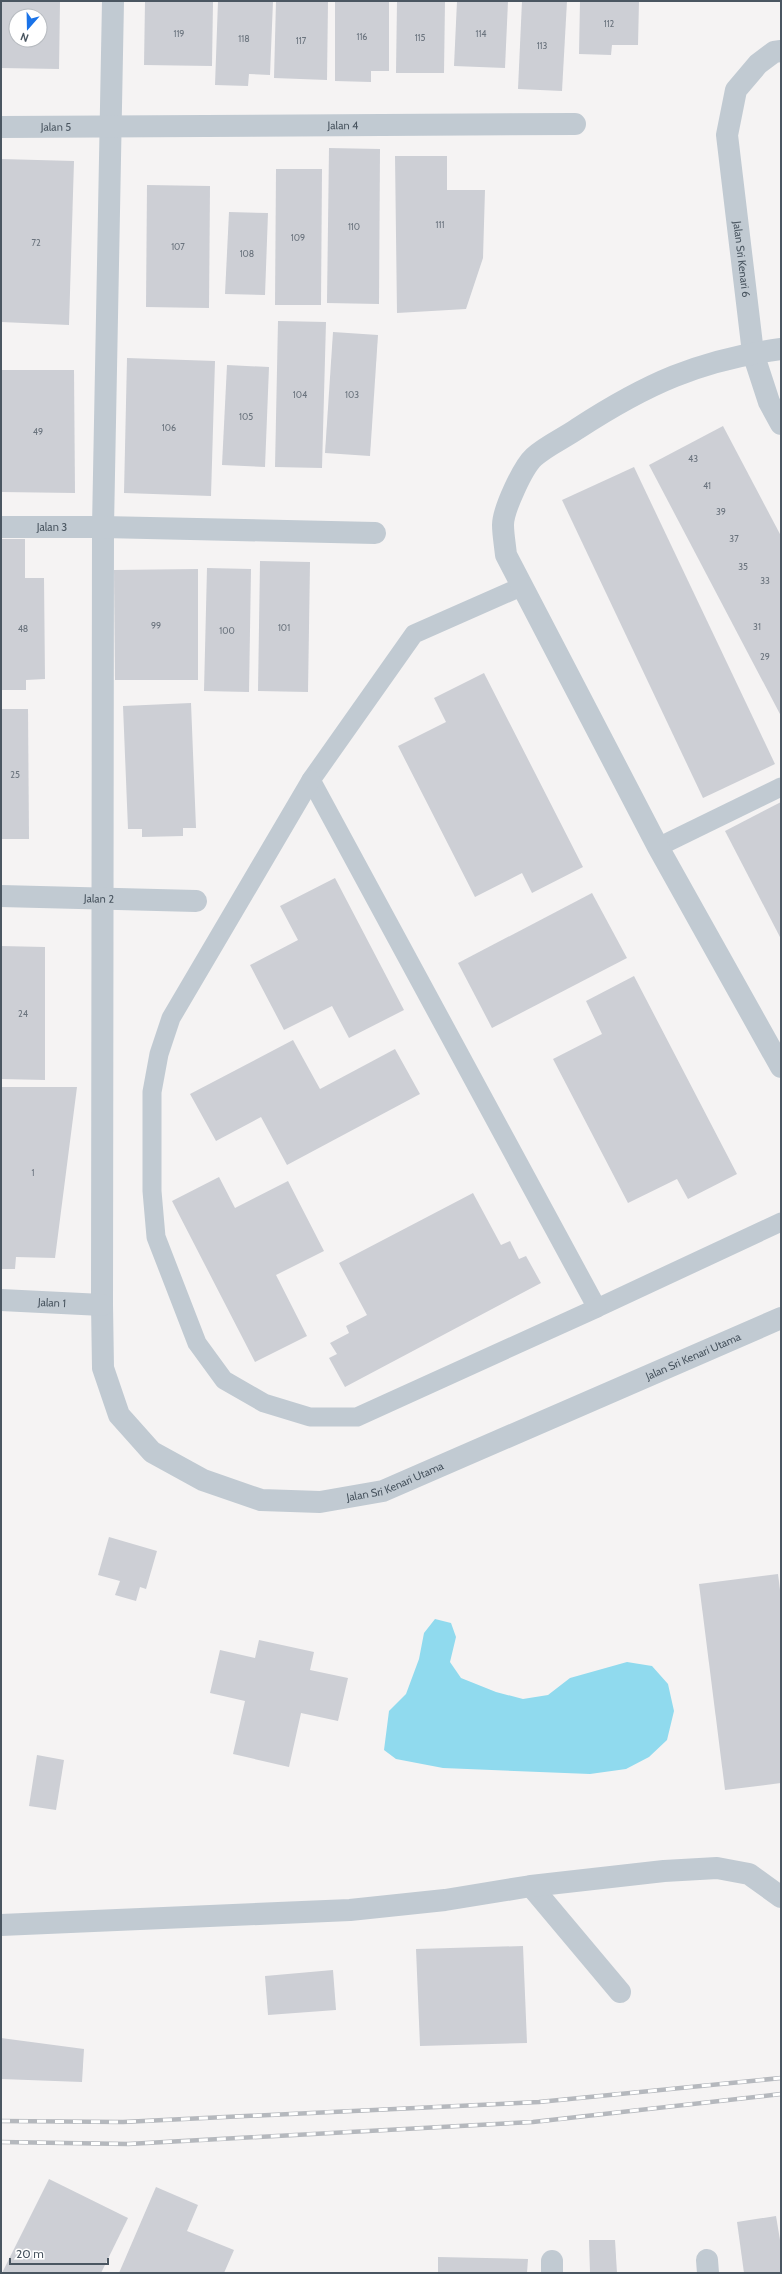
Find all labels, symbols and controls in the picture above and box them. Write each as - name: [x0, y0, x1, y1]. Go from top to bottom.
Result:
- north arrow: [8, 8, 48, 48]
- house number: 112: [604, 18, 615, 29]
- house number: 119: [174, 28, 184, 39]
- house number: 114: [475, 28, 487, 39]
- text: N: [19, 29, 31, 45]
- house number: 116: [357, 31, 367, 42]
- house number: 115: [415, 32, 425, 43]
- house number: 118: [238, 33, 250, 44]
- house number: 117: [296, 35, 307, 46]
- house number: 113: [537, 40, 547, 51]
- street label: Jalan 4: [327, 118, 359, 132]
- street label: Jalan 5: [40, 120, 71, 134]
- house number: 111: [436, 219, 444, 230]
- street label: Jalan Sri Kenari 6: [730, 219, 753, 298]
- house number: 110: [348, 221, 360, 232]
- house number: 109: [291, 232, 305, 243]
- house number: 72: [31, 237, 41, 248]
- house number: 107: [171, 241, 185, 252]
- house number: 108: [240, 248, 254, 259]
- house number: 104: [293, 389, 307, 400]
- house number: 103: [345, 389, 359, 400]
- house number: 105: [239, 411, 253, 422]
- house number: 106: [162, 422, 176, 433]
- house number: 49: [33, 426, 43, 437]
- house number: 43: [688, 453, 698, 464]
- house number: 41: [703, 480, 711, 491]
- house number: 39: [716, 506, 726, 517]
- street label: Jalan 3: [36, 520, 67, 534]
- house number: 37: [729, 533, 739, 544]
- house number: 35: [738, 561, 748, 572]
- house number: 33: [760, 575, 770, 586]
- house number: 99: [151, 620, 161, 631]
- house number: 31: [753, 621, 761, 632]
- house number: 101: [278, 622, 290, 633]
- house number: 48: [18, 623, 28, 634]
- house number: 100: [219, 625, 235, 636]
- house number: 29: [760, 651, 770, 662]
- house number: 25: [10, 769, 20, 780]
- street label: Jalan 2: [83, 891, 115, 906]
- house number: 24: [18, 1008, 28, 1019]
- house number: 1: [32, 1167, 35, 1178]
- street label: Jalan 1: [37, 1295, 66, 1310]
- street label: Jalan Sri Kenari Utama: [643, 1329, 743, 1383]
- street label: Jalan Sri Kenari Utama: [344, 1458, 446, 1504]
- scale bar: [10, 2240, 108, 2266]
- text: 20 m: [16, 2246, 44, 2261]

